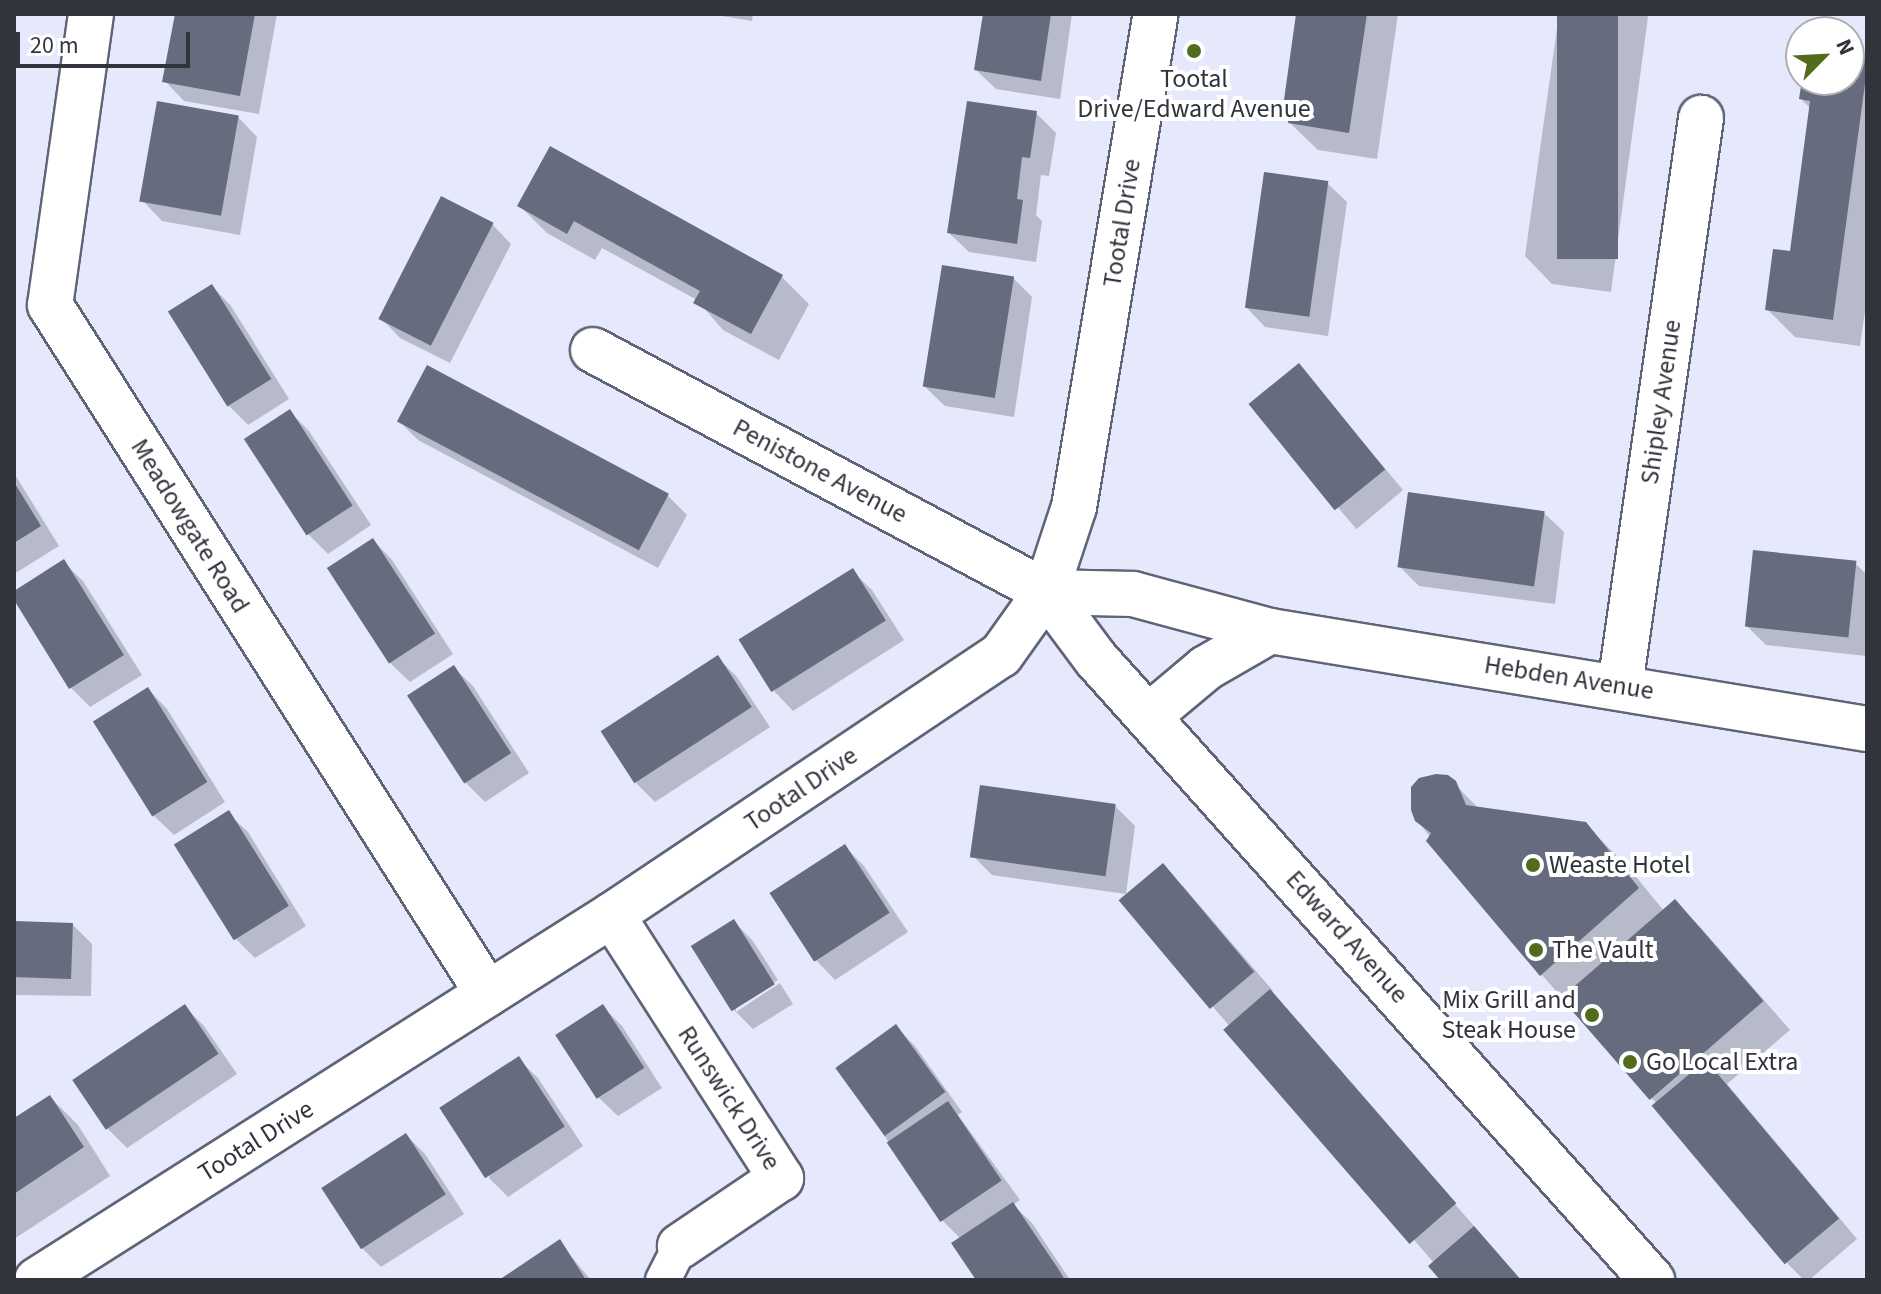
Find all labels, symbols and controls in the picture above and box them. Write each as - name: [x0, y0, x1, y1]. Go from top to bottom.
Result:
- scale bar: [20, 16, 194, 66]
- north arrow: [1785, 16, 1865, 96]
- text: 20 m: [30, 28, 79, 63]
- text: N: [1828, 34, 1863, 60]
- marker: Tootal Drive/Edward Avenue: [1185, 42, 1203, 60]
- place label: Tootal Drive/Edward Avenue: [1077, 63, 1311, 124]
- street label: Tootal Drive: [1096, 157, 1148, 289]
- street label: Shipley Avenue: [1634, 318, 1688, 486]
- street label: Penistone Avenue: [727, 412, 913, 530]
- street label: Meadowgate Road: [124, 433, 256, 619]
- street label: Hebden Avenue: [1482, 649, 1656, 707]
- street label: Tootal Drive: [739, 740, 863, 838]
- place label: Weaste Hotel: [1549, 849, 1691, 881]
- marker: Weaste Hotel: [1524, 856, 1542, 874]
- street label: Edward Avenue: [1279, 864, 1415, 1010]
- place label: The Vault: [1552, 934, 1654, 966]
- marker: The Vault: [1527, 941, 1545, 959]
- place label: Mix Grill and Steak House: [1442, 984, 1576, 1046]
- marker: Mix Grill and Steak House: [1583, 1006, 1601, 1024]
- street label: Runswick Drive: [671, 1020, 787, 1176]
- place label: Go Local Extra: [1646, 1046, 1798, 1078]
- marker: Go Local Extra: [1621, 1053, 1639, 1071]
- street label: Tootal Drive: [193, 1093, 319, 1189]

